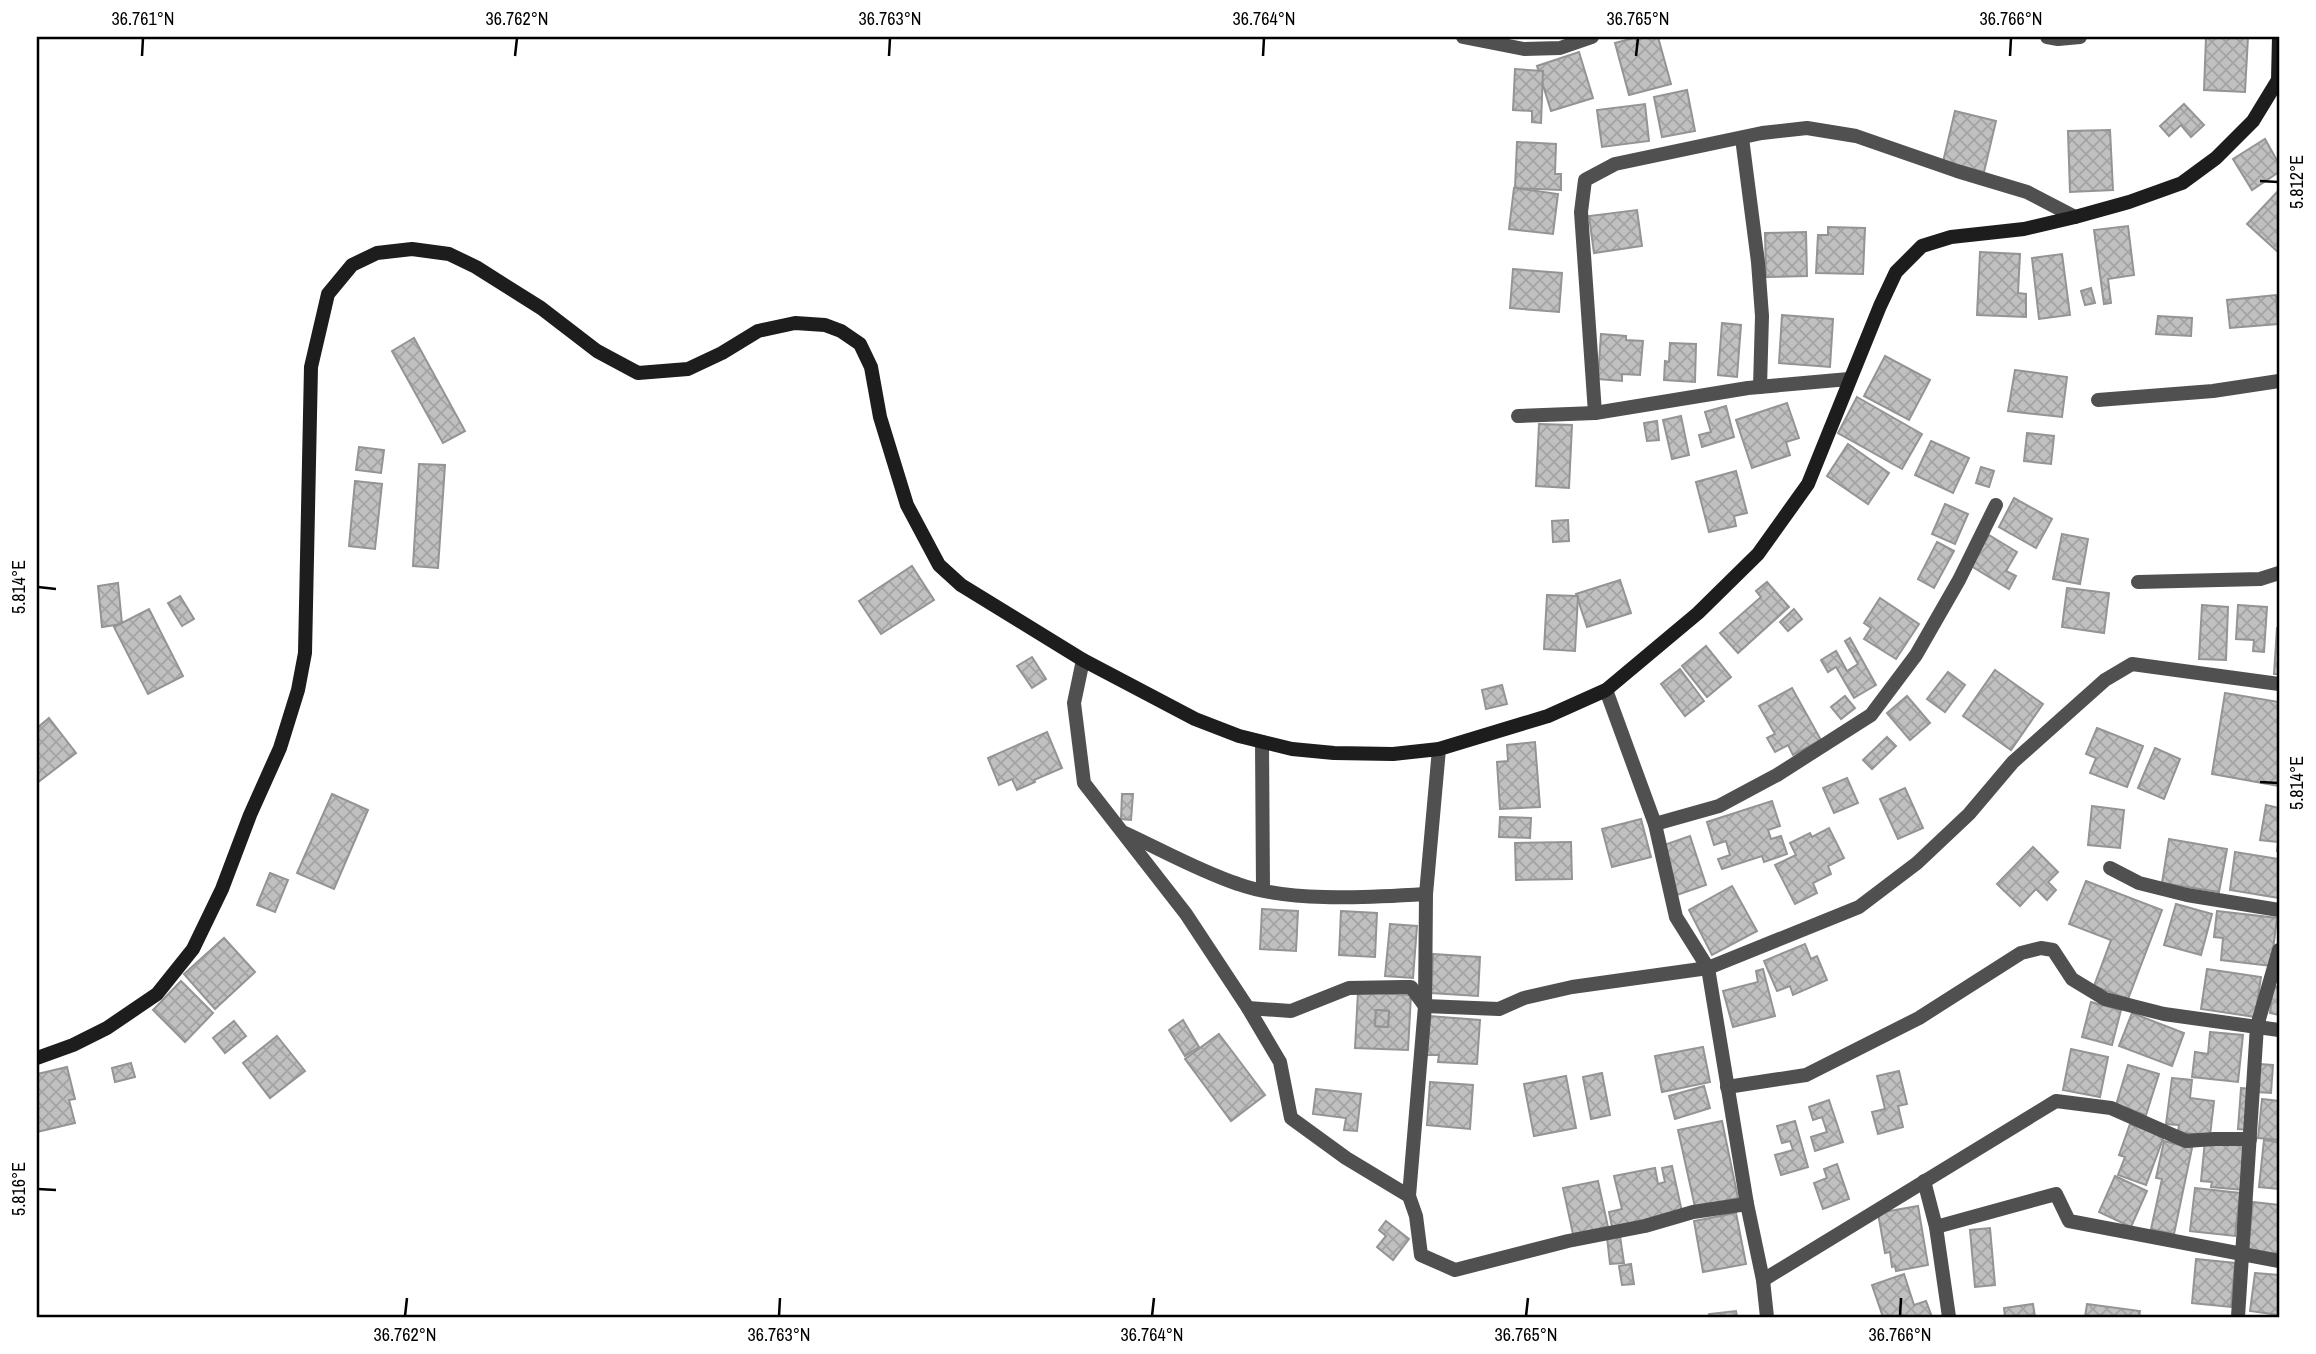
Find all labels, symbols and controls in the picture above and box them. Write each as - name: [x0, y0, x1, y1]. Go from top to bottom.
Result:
- text: 36.761°N: [112, 6, 175, 31]
- text: 36.762°N: [486, 6, 549, 31]
- text: 36.763°N: [859, 6, 922, 31]
- text: 36.764°N: [1233, 6, 1296, 31]
- text: 36.765°N: [1607, 6, 1670, 31]
- text: 36.766°N: [1980, 6, 2043, 31]
- text: 5.812°E: [2284, 155, 2309, 209]
- text: 5.814°E: [6, 560, 31, 614]
- text: 5.814°E: [2284, 756, 2309, 810]
- text: 5.816°E: [6, 1162, 31, 1216]
- text: 36.762°N: [374, 1322, 437, 1347]
- text: 36.763°N: [748, 1322, 811, 1347]
- text: 36.764°N: [1121, 1322, 1184, 1347]
- text: 36.765°N: [1495, 1322, 1558, 1347]
- text: 36.766°N: [1869, 1322, 1932, 1347]

